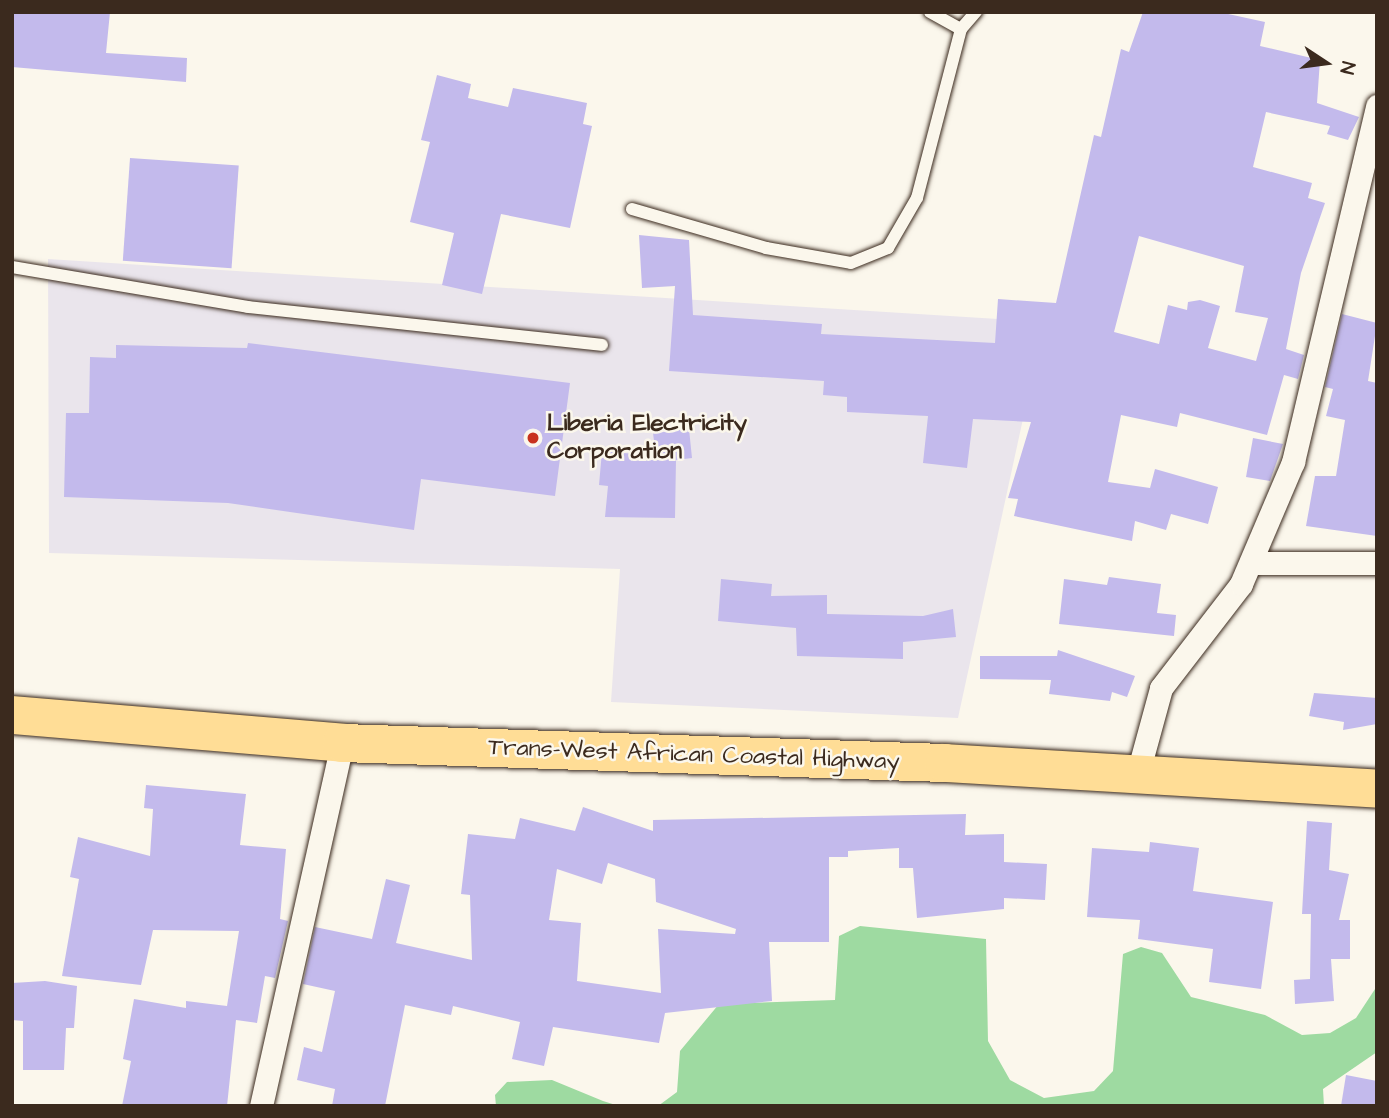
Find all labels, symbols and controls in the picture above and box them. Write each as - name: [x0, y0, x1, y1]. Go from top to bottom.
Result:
- north arrow: [1291, 28, 1361, 98]
- text: N: [1332, 59, 1361, 77]
- place label: Liberia Electricity Corporation: [547, 410, 747, 466]
- marker: Liberia Electricity Corporation: [525, 430, 541, 446]
- street label: Trans-West African Coastal Highway: [488, 733, 900, 777]

